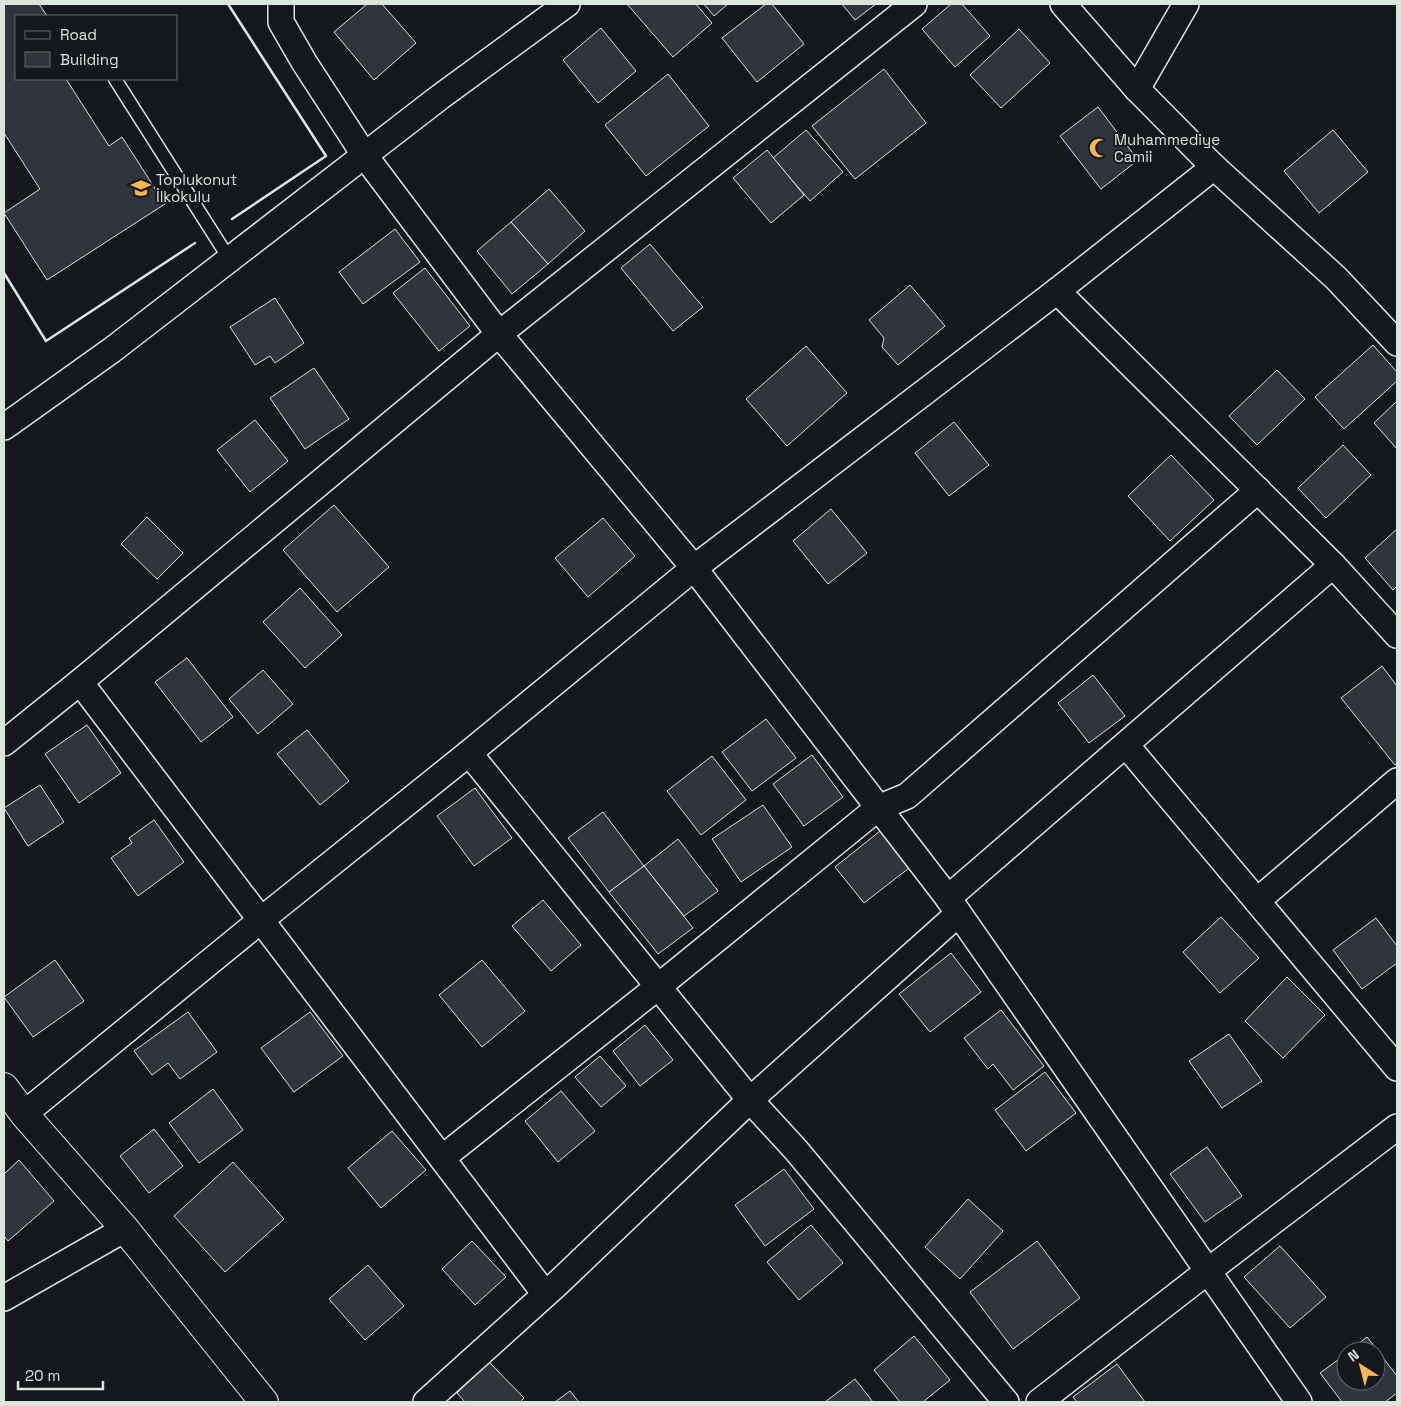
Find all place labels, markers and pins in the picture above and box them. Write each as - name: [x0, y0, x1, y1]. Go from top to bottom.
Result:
- place label: Muhammediye Camii: [1114, 130, 1220, 166]
- mosque icon: Muhammediye Camii: [1088, 137, 1110, 159]
- place label: Toplukonut İlkokulu: [156, 170, 237, 206]
- school or university icon: Toplukonut İlkokulu: [130, 177, 152, 199]

